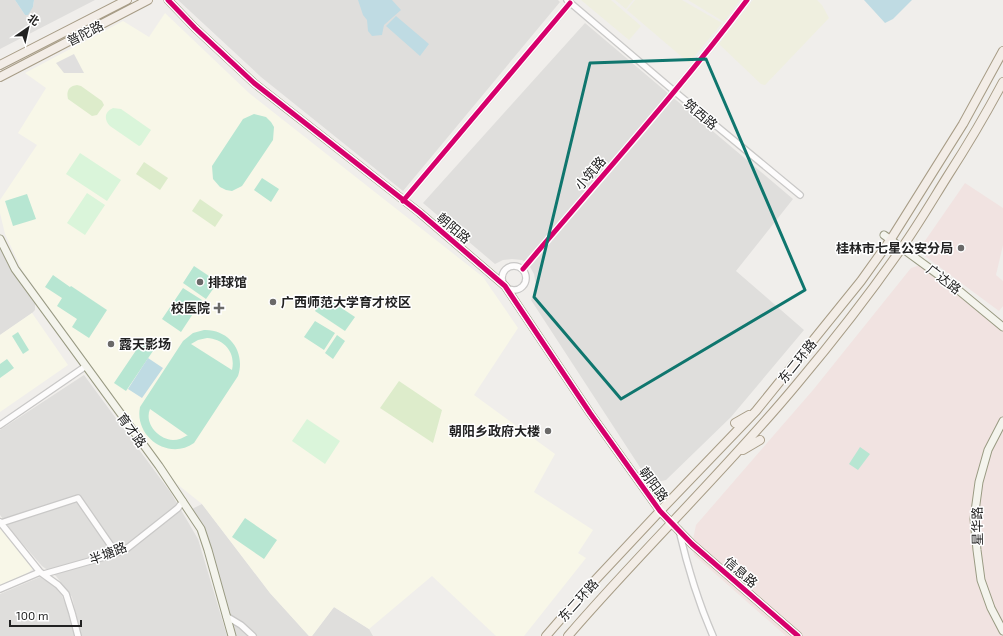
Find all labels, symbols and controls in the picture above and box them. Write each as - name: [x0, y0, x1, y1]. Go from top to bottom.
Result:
- north arrow: [8, 8, 48, 48]
- text: 北: [26, 11, 42, 28]
- street label: 普陀路: [64, 17, 106, 49]
- street label: 筑西路: [681, 95, 721, 133]
- street label: 小筑路: [571, 153, 609, 193]
- street label: 朝阳路: [434, 209, 474, 247]
- place label: 桂林市七星公安分局: [836, 240, 953, 256]
- marker: 桂林市七星公安分局: [956, 243, 966, 253]
- street label: 广达路: [924, 261, 964, 297]
- place label: 排球馆: [208, 274, 247, 290]
- marker: 排球馆: [195, 277, 205, 287]
- place label: 广西师范大学育才校区: [281, 294, 411, 310]
- marker: 广西师范大学育才校区: [268, 297, 278, 307]
- place label: 校医院: [171, 300, 210, 316]
- marker: 校医院: [213, 302, 225, 314]
- place label: 露天影场: [119, 336, 171, 352]
- street label: 东二环路: [774, 336, 820, 386]
- marker: 露天影场: [106, 339, 116, 349]
- street label: 育才路: [114, 410, 150, 450]
- place label: 朝阳乡政府大楼: [449, 423, 540, 439]
- marker: 朝阳乡政府大楼: [543, 426, 553, 436]
- street label: 朝阳路: [636, 464, 672, 504]
- street label: 星华路: [969, 506, 985, 546]
- street label: 半塘路: [87, 539, 129, 567]
- street label: 信息路: [721, 553, 761, 591]
- street label: 东二环路: [555, 575, 601, 625]
- scale bar: [10, 602, 81, 628]
- text: 100 m: [16, 608, 48, 622]

